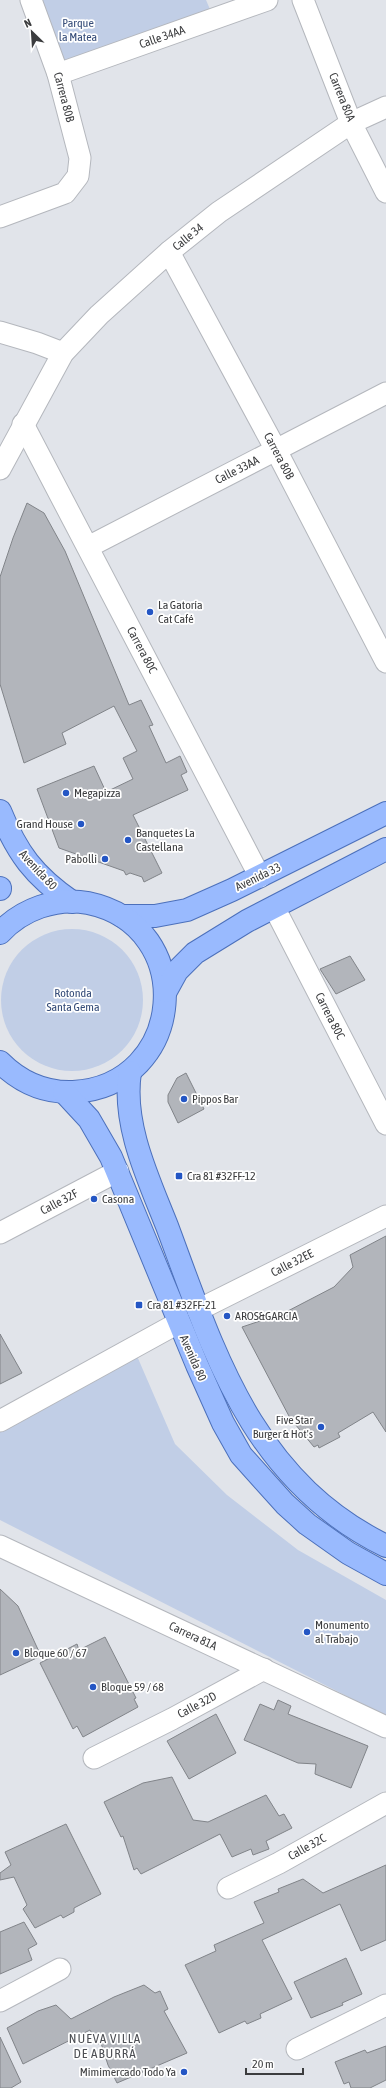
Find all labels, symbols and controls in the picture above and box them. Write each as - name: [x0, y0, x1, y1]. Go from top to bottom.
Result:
- north arrow: [12, 12, 52, 52]
- text: N: [22, 16, 33, 30]
- park label: Parque la Matea: [59, 16, 97, 44]
- street label: Calle 34AA: [137, 23, 187, 51]
- street label: Carrera 80B: [51, 71, 77, 124]
- street label: Carrera 80A: [326, 71, 358, 123]
- street label: Calle 34: [170, 220, 207, 254]
- street label: Carrera 80B: [261, 430, 297, 482]
- street label: Calle 33AA: [213, 453, 261, 487]
- place label: La Gatoría Cat Café: [158, 598, 203, 626]
- marker: La Gatoría Cat Café: [145, 607, 155, 617]
- street label: Carrera 80C: [124, 624, 160, 676]
- place label: Megapizza: [74, 786, 121, 800]
- marker: Megapizza: [61, 788, 71, 798]
- place label: Grand House: [17, 817, 73, 831]
- marker: Grand House: [76, 819, 86, 829]
- place label: Banquetes La Castellana: [136, 826, 195, 854]
- marker: Banquetes La Castellana: [123, 835, 133, 845]
- street label: Avenida 80: [16, 847, 60, 893]
- place label: Pabolli: [65, 852, 97, 866]
- marker: Pabolli: [100, 854, 110, 864]
- street label: Avenida 33: [233, 860, 283, 894]
- park label: Rotonda Santa Gema: [46, 986, 100, 1014]
- street label: Carrera 80C: [312, 990, 348, 1042]
- place label: Pippos Bar: [192, 1092, 239, 1106]
- marker: Pippos Bar: [179, 1094, 189, 1104]
- place label: Cra 81 #32FF-12: [187, 1169, 256, 1183]
- marker: Cra 81 #32FF-12: [174, 1171, 184, 1181]
- street label: Calle 32F: [38, 1186, 80, 1218]
- place label: Casona: [102, 1192, 134, 1206]
- marker: Casona: [89, 1194, 99, 1204]
- street label: Calle 32EE: [268, 1246, 316, 1280]
- place label: Cra 81 #32FF-21: [147, 1298, 217, 1312]
- marker: Cra 81 #32FF-21: [134, 1300, 144, 1310]
- place label: AROS&GARCIA: [235, 1309, 298, 1323]
- marker: AROS&GARCIA: [222, 1311, 232, 1321]
- street label: Avenida 80: [177, 1333, 209, 1384]
- place label: Five Star Burger & Hot's: [253, 1413, 313, 1441]
- marker: Five Star Burger & Hot's: [316, 1422, 326, 1432]
- place label: Monumento al Trabajo: [315, 1618, 370, 1646]
- street label: Carrera 81A: [167, 1619, 219, 1653]
- marker: Monumento al Trabajo: [302, 1627, 312, 1637]
- place label: Bloque 60 / 67: [24, 1646, 87, 1660]
- marker: Bloque 60 / 67: [11, 1648, 21, 1658]
- place label: Bloque 59 / 68: [101, 1680, 164, 1694]
- marker: Bloque 59 / 68: [88, 1682, 98, 1692]
- street label: Calle 32D: [175, 1689, 219, 1721]
- street label: Calle 32C: [286, 1831, 329, 1863]
- district label: NUEVA VILLA DE ABURRÁ: [69, 2031, 141, 2061]
- scale bar: [246, 2050, 303, 2076]
- text: 20 m: [252, 2057, 274, 2071]
- place label: Mimimercado Todo Ya: [80, 2065, 176, 2079]
- marker: Mimimercado Todo Ya: [179, 2067, 189, 2077]

